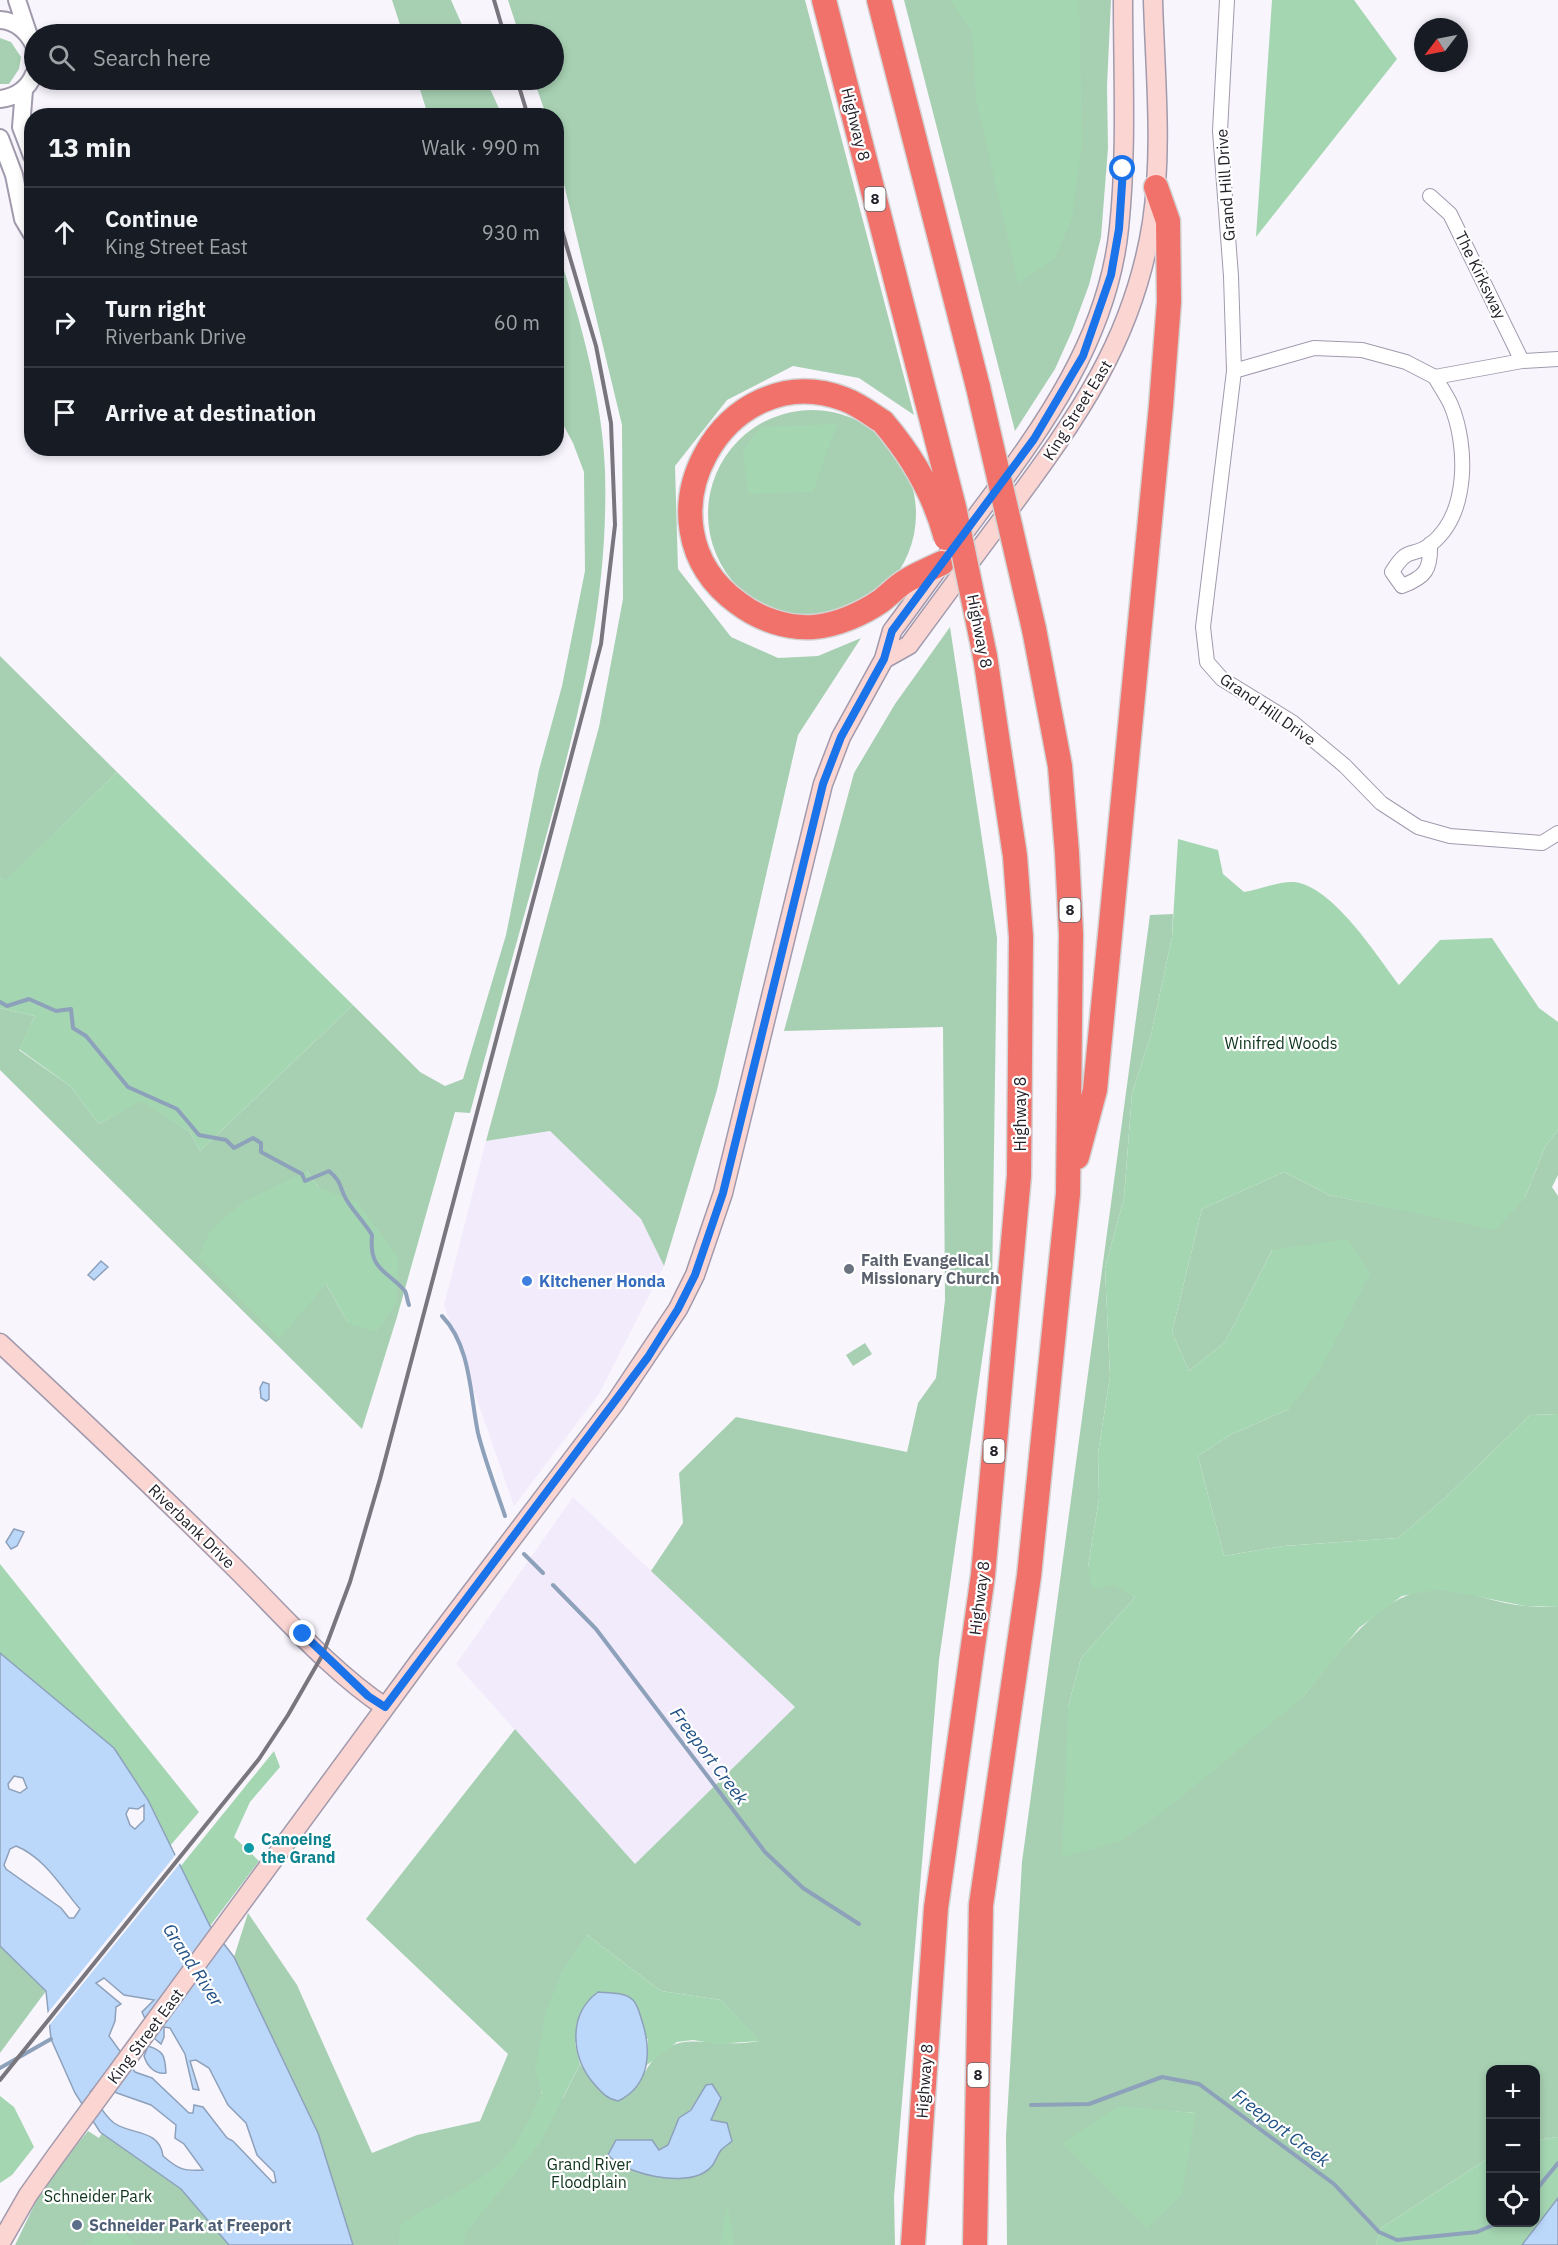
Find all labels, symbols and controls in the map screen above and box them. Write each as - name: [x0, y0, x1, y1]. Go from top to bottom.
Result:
- north arrow: [1414, 18, 1468, 72]
- search box: [24, 24, 564, 90]
- icon: search: [45, 41, 78, 74]
- text: Search here: [93, 43, 211, 72]
- street label: Highway 8: [837, 85, 875, 163]
- street label: Grand Hill Drive: [1211, 128, 1239, 242]
- text: 13 min: [48, 130, 132, 164]
- text: Walk · 990 m: [422, 134, 540, 161]
- route start: [1109, 155, 1135, 181]
- road number: 8: [864, 187, 886, 211]
- text: Continue: [105, 204, 198, 233]
- icon: ahead: [48, 216, 81, 249]
- text: 930 m: [482, 219, 540, 246]
- street label: The Kirksway: [1451, 228, 1511, 322]
- text: King Street East: [105, 233, 248, 260]
- text: Turn right: [105, 294, 206, 323]
- icon: right: [48, 306, 81, 339]
- text: 60 m: [494, 309, 540, 336]
- text: Riverbank Drive: [105, 323, 246, 350]
- street label: King Street East: [1038, 356, 1116, 464]
- icon: arrive: [48, 396, 81, 429]
- text: Arrive at destination: [105, 398, 316, 427]
- street label: Highway 8: [963, 592, 997, 670]
- street label: Grand Hill Drive: [1216, 669, 1320, 750]
- road number: 8: [1060, 898, 1080, 922]
- park label: Winifred Woods: [1224, 1033, 1338, 1053]
- street label: Highway 8: [1010, 1077, 1030, 1151]
- place label: Faith Evangelical Missionary Church: [861, 1250, 1000, 1288]
- marker: Faith Evangelical Missionary Church: [842, 1262, 856, 1276]
- place label: Kitchener Honda: [539, 1271, 665, 1291]
- marker: Kitchener Honda: [520, 1274, 534, 1288]
- road number: 8: [984, 1439, 1004, 1463]
- street label: Riverbank Drive: [144, 1480, 240, 1573]
- street label: Highway 8: [965, 1560, 993, 1636]
- route end: [289, 1620, 315, 1646]
- water label: Freeport Creek: [665, 1702, 754, 1810]
- place label: Canoeing the Grand: [261, 1829, 336, 1867]
- marker: Canoeing the Grand: [242, 1841, 256, 1855]
- water label: Grand River: [158, 1919, 229, 2011]
- street label: King Street East: [103, 1984, 187, 2088]
- street label: Highway 8: [911, 2043, 937, 2119]
- road number: 8: [968, 2063, 988, 2087]
- map controls: [1486, 2065, 1540, 2227]
- button: +: [1486, 2065, 1540, 2119]
- water label: Freeport Creek: [1228, 2083, 1335, 2172]
- button: −: [1486, 2119, 1540, 2173]
- park label: Grand River Floodplain: [547, 2154, 631, 2192]
- button: locate: [1486, 2173, 1540, 2227]
- park label: Schneider Park: [44, 2186, 153, 2206]
- place label: Schneider Park at Freeport: [89, 2215, 291, 2235]
- marker: Schneider Park at Freeport: [70, 2218, 84, 2232]

